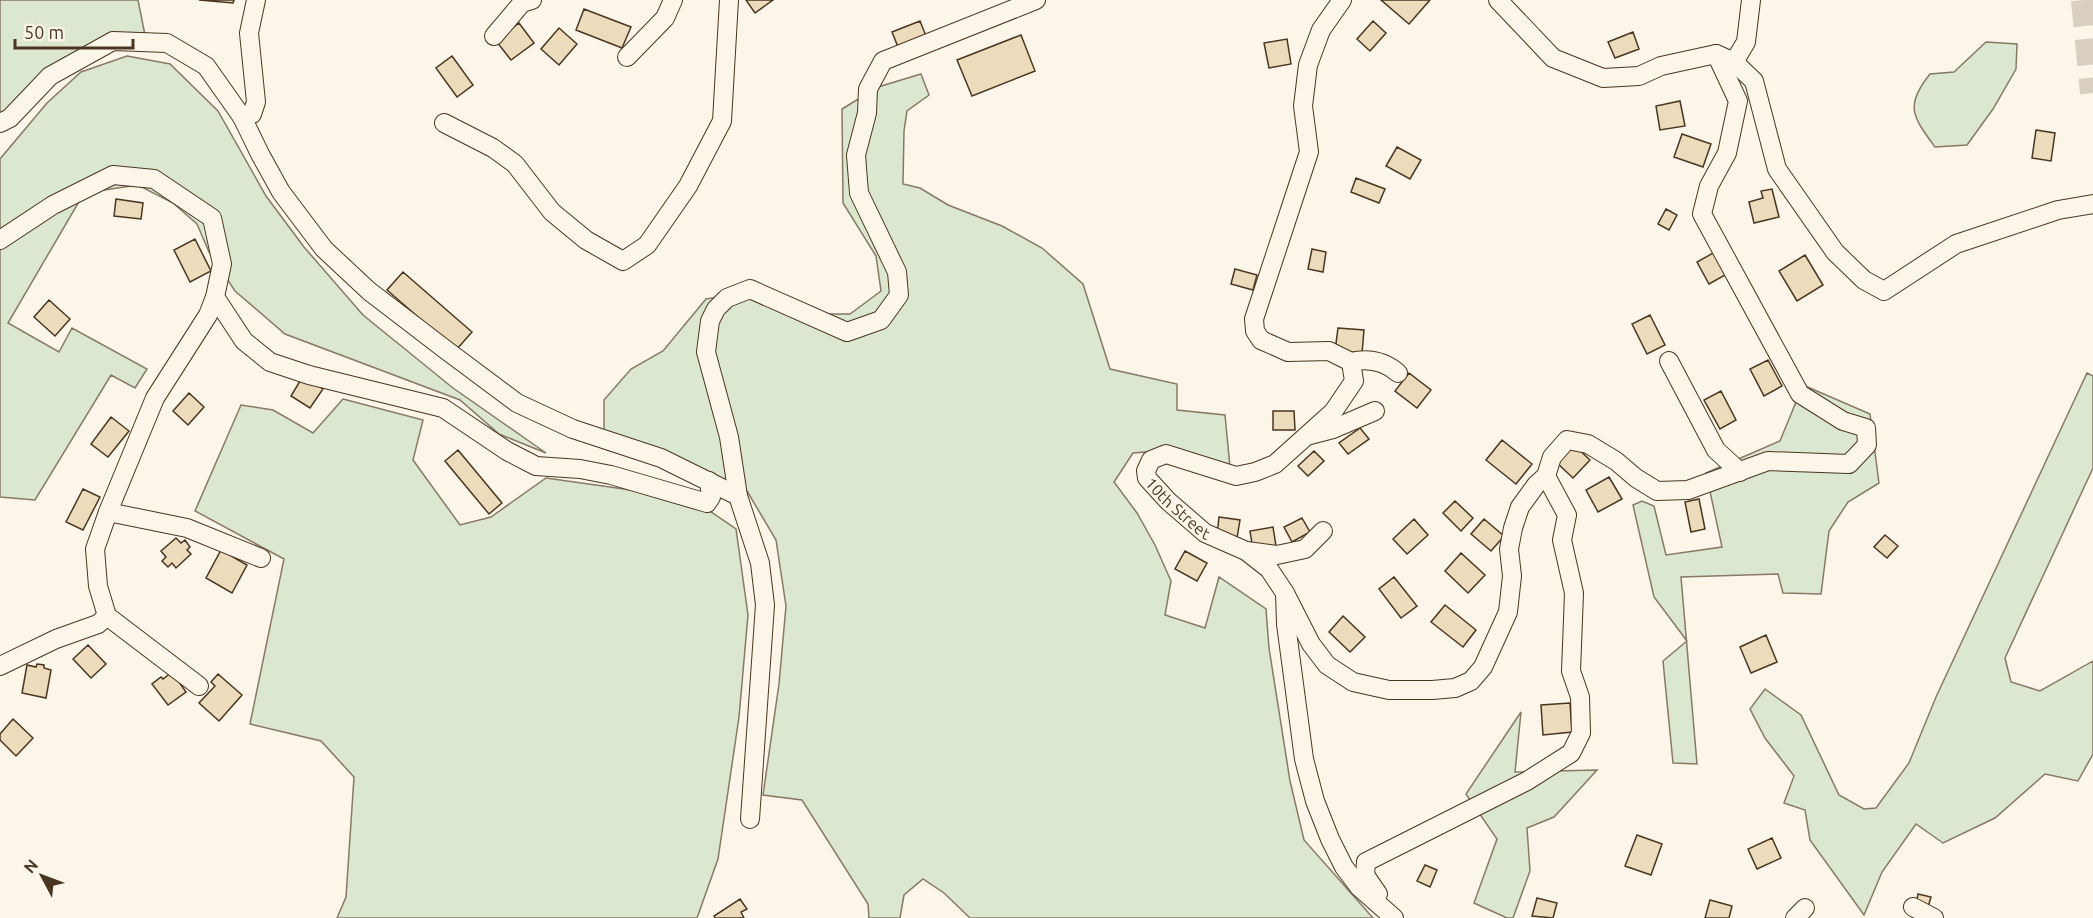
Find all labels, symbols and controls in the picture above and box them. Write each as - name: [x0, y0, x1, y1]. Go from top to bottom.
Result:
- scale bar: [15, 12, 134, 50]
- text: 50 m: [24, 22, 64, 42]
- street label: 10th Street: [1142, 474, 1213, 543]
- north arrow: [12, 846, 72, 906]
- text: N: [20, 856, 41, 877]

